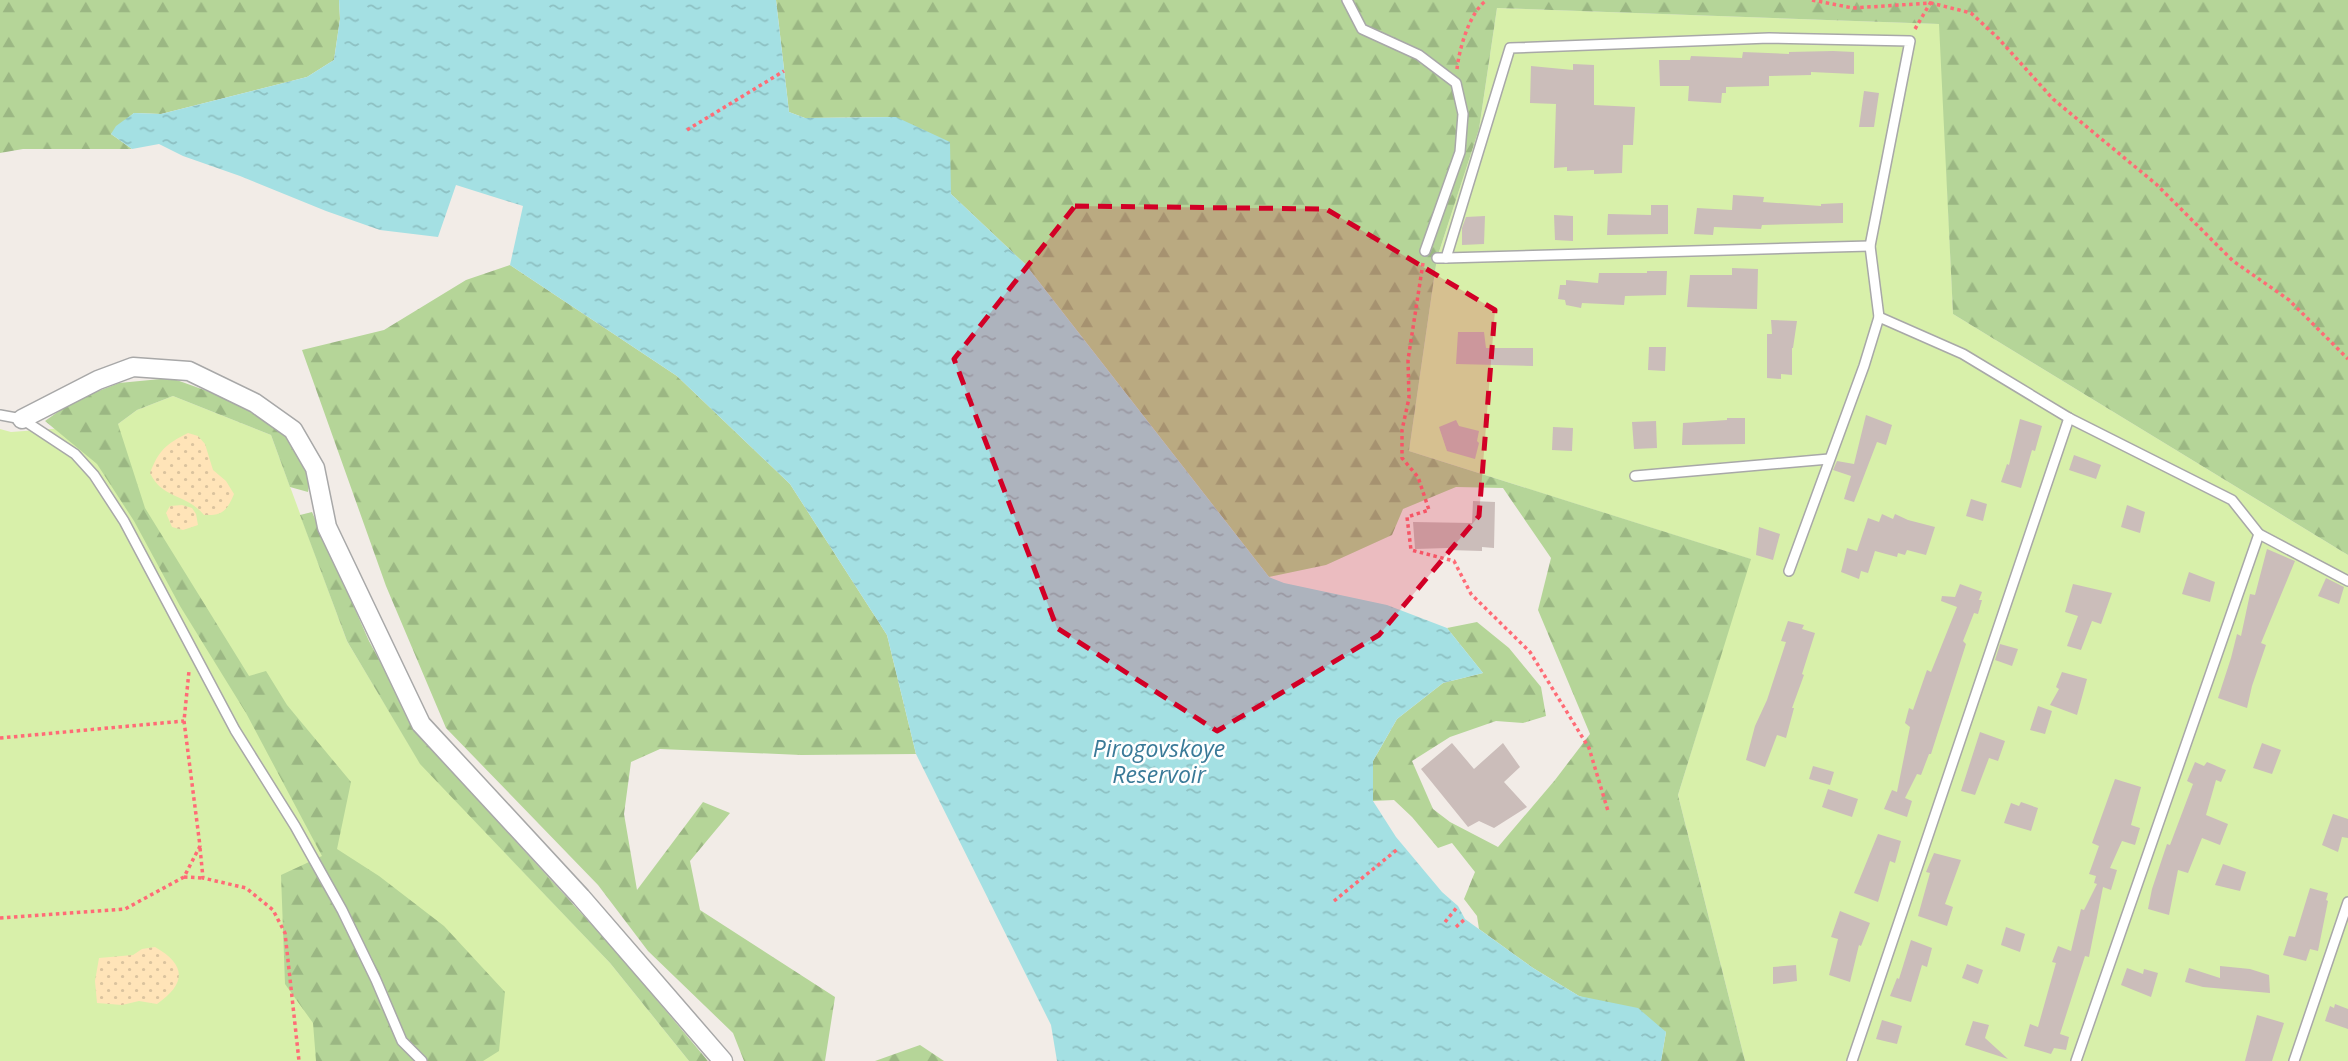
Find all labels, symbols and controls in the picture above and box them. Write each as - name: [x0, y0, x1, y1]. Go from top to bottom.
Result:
- water label: Pirogovskoye Reservoir: [1093, 732, 1225, 790]

